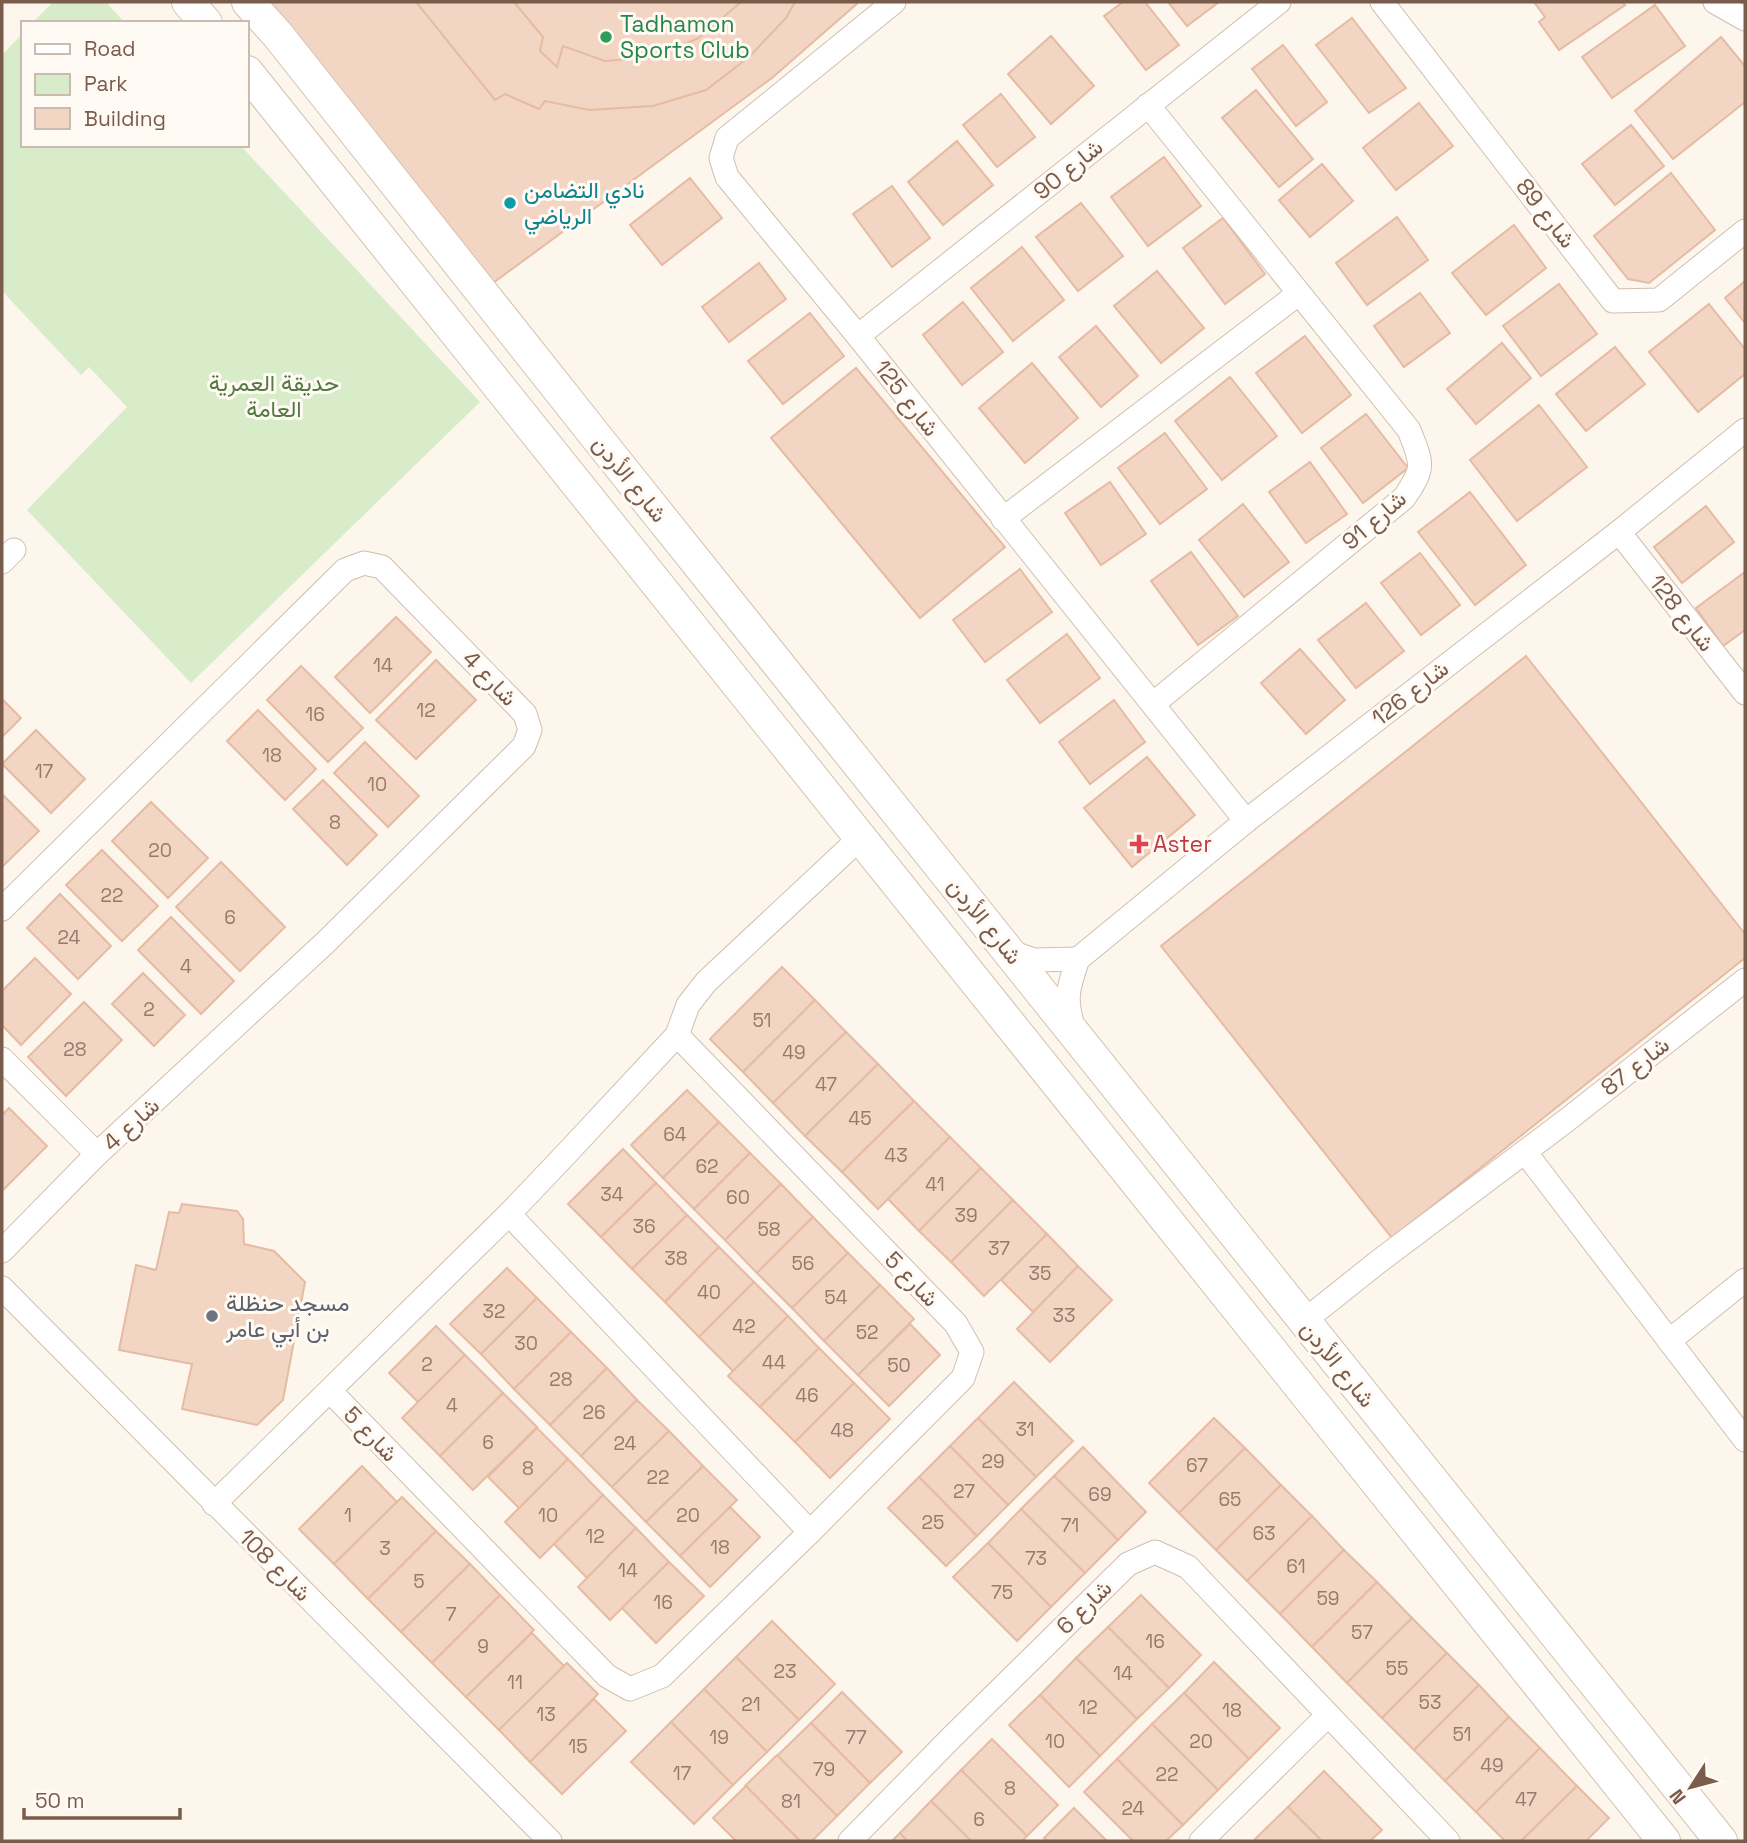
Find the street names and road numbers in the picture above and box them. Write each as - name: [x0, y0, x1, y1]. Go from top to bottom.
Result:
- street label: شارع 90: [1027, 132, 1110, 207]
- street label: شارع 89: [1509, 172, 1583, 255]
- street label: شارع 125: [867, 354, 946, 443]
- street label: شارع الأردن: [585, 429, 674, 529]
- street label: شارع 91: [1336, 484, 1413, 557]
- street label: شارع 128: [1642, 568, 1722, 658]
- street label: شارع 4: [455, 644, 524, 713]
- street label: شارع 126: [1365, 654, 1455, 733]
- street label: شارع الأردن: [940, 871, 1029, 971]
- street label: شارع 87: [1595, 1030, 1676, 1103]
- street label: شارع 4: [96, 1091, 166, 1158]
- street label: شارع 5: [878, 1245, 946, 1314]
- street label: شارع الأردن: [1293, 1314, 1382, 1414]
- street label: شارع 5: [337, 1400, 405, 1469]
- street label: شارع 108: [232, 1522, 318, 1608]
- street label: شارع 6: [1050, 1573, 1119, 1642]

